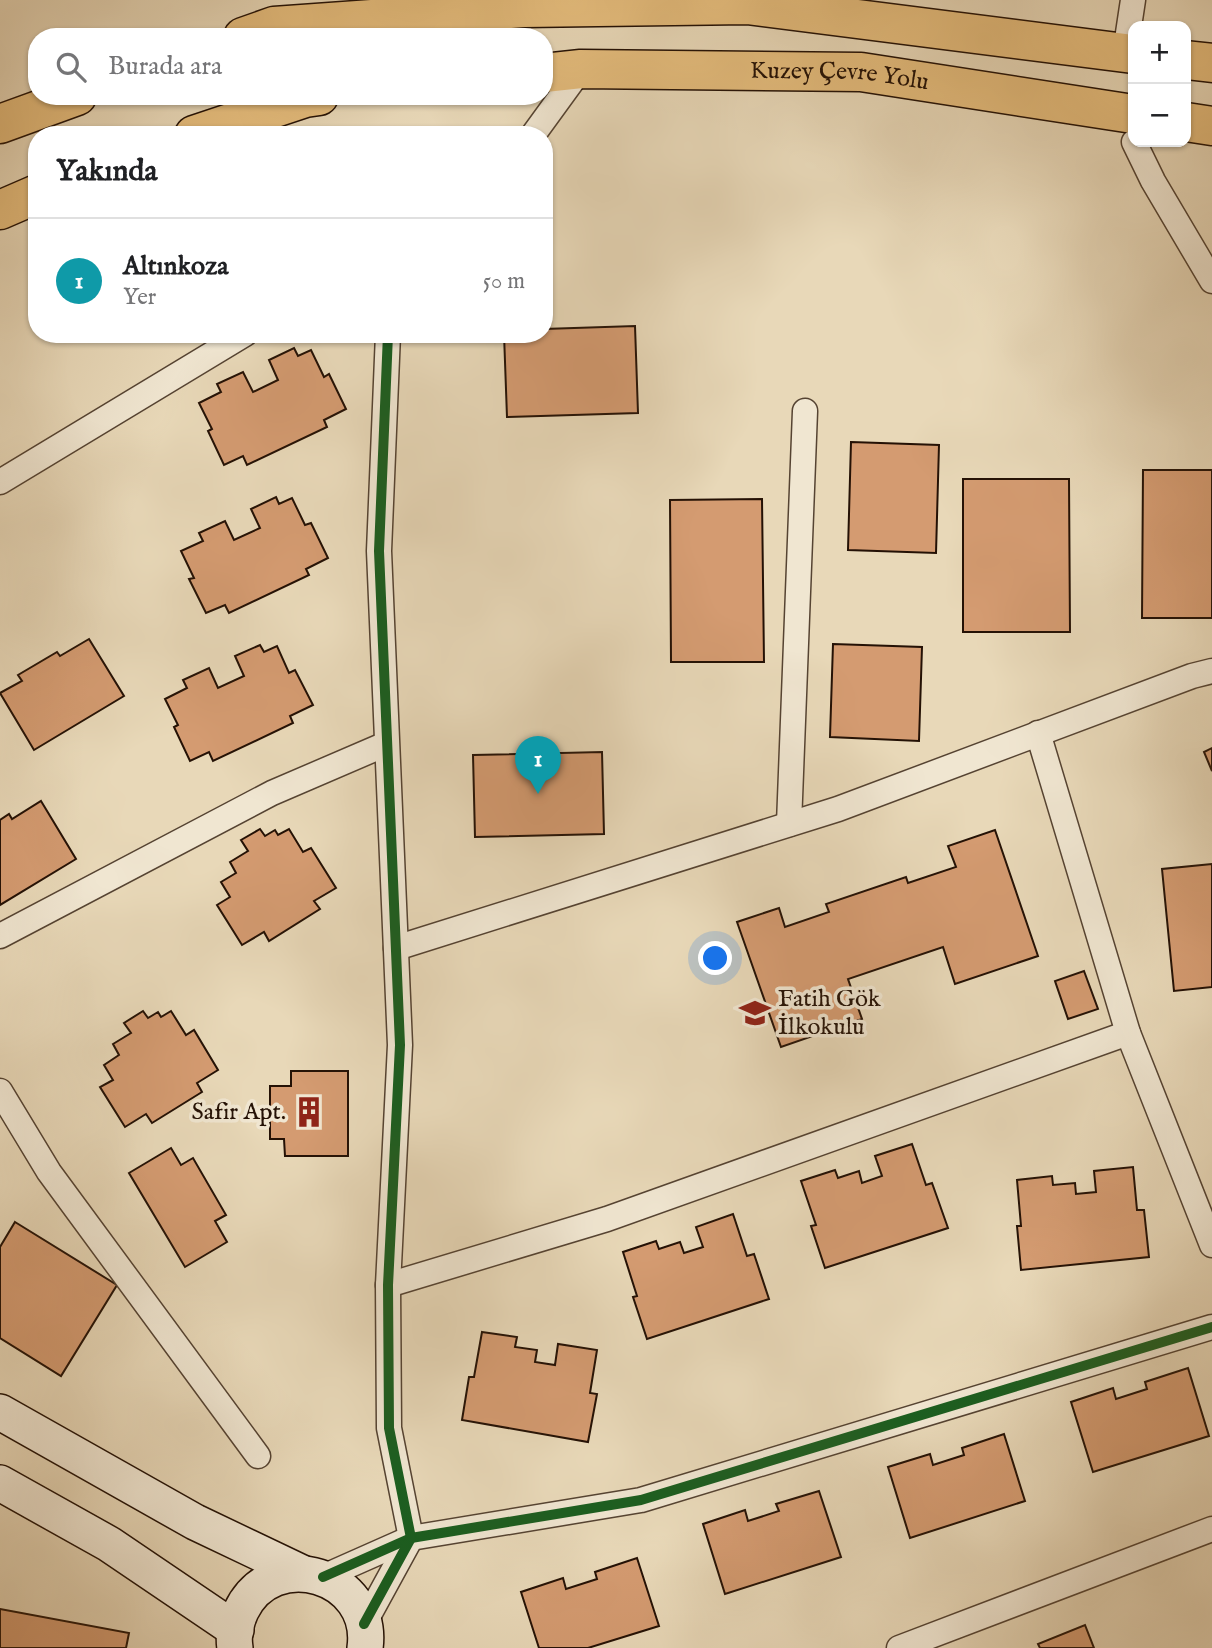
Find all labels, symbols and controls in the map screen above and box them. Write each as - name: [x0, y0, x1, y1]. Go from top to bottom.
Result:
- map controls: [1128, 21, 1191, 147]
- button: +: [1128, 21, 1191, 84]
- search box: [28, 28, 553, 105]
- icon: search: [52, 48, 90, 86]
- text: Burada ara: [108, 50, 222, 83]
- street label: Kuzey Çevre Yolu: [750, 55, 931, 98]
- button: −: [1128, 84, 1191, 147]
- text: Yakında: [56, 153, 158, 191]
- text: Altınkoza: [123, 250, 228, 283]
- text: 1: [75, 267, 83, 296]
- text: 50 m: [483, 267, 525, 296]
- text: Yer: [123, 283, 156, 312]
- pin: 1: [515, 736, 561, 794]
- your location: [698, 941, 732, 975]
- place label: Fatih Gök İlkokulu: [778, 984, 881, 1043]
- school or university icon: Fatih Gök İlkokulu: [738, 996, 772, 1030]
- building icon: Safir Apt.: [292, 1095, 326, 1129]
- place label: Safir Apt.: [192, 1097, 286, 1128]

